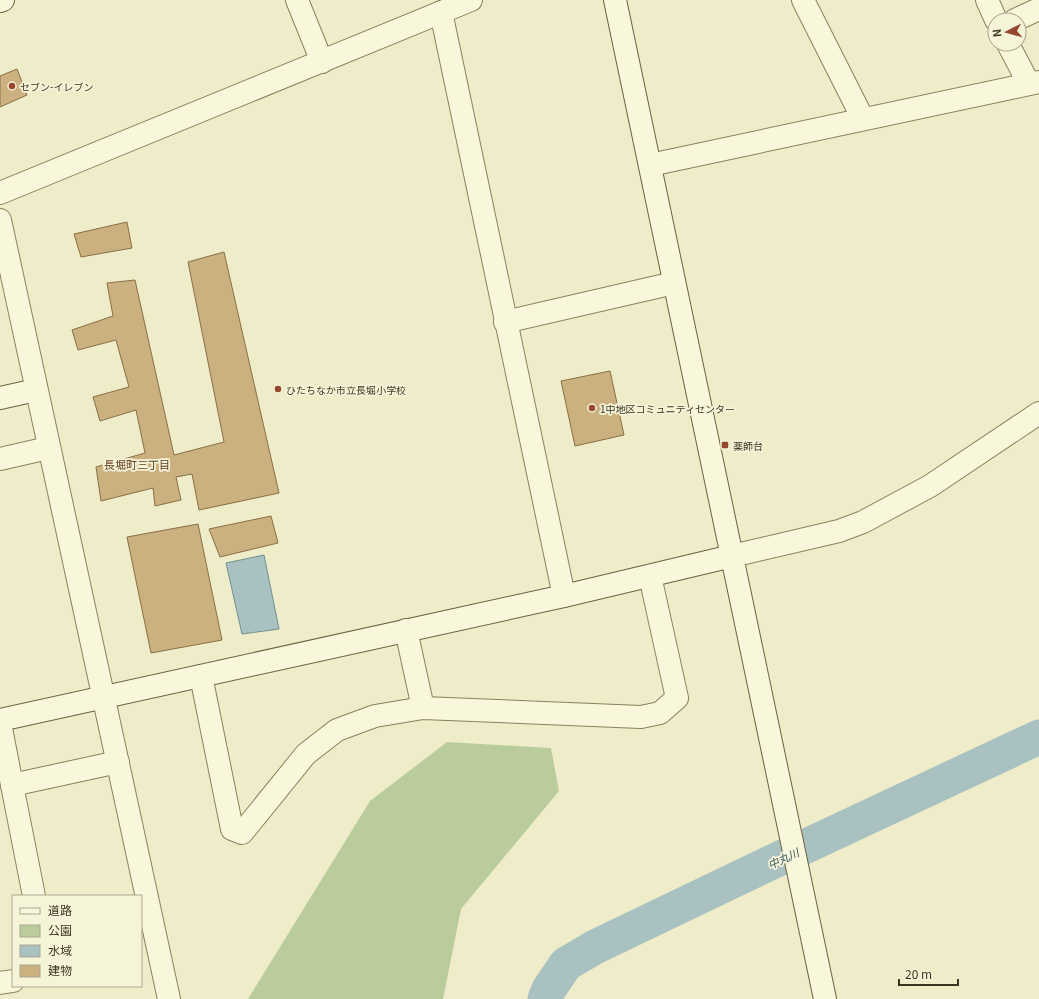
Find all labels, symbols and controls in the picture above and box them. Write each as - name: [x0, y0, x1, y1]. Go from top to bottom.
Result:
- north arrow: [987, 12, 1027, 52]
- text: N: [988, 28, 1004, 38]
- place label: セブン-イレブン: [20, 79, 93, 94]
- marker: セブン-イレブン: [7, 81, 17, 91]
- place label: ひたちなか市立長堀小学校: [286, 382, 406, 397]
- marker: ひたちなか市立長堀小学校: [273, 384, 283, 394]
- place label: 1中地区コミュニティセンター: [600, 401, 735, 416]
- marker: 1中地区コミュニティセンター: [587, 403, 597, 413]
- place label: 薬師台: [733, 438, 763, 453]
- marker: 薬師台: [720, 440, 730, 450]
- district label: 長堀町三丁目: [104, 456, 170, 472]
- water label: 中丸川: [765, 843, 802, 872]
- legend: [12, 895, 142, 987]
- text: 道路: [48, 901, 72, 918]
- text: 公園: [48, 921, 72, 938]
- text: 水域: [48, 941, 72, 958]
- text: 建物: [48, 961, 72, 978]
- scale bar: [899, 961, 958, 987]
- text: 20 m: [905, 965, 932, 982]

